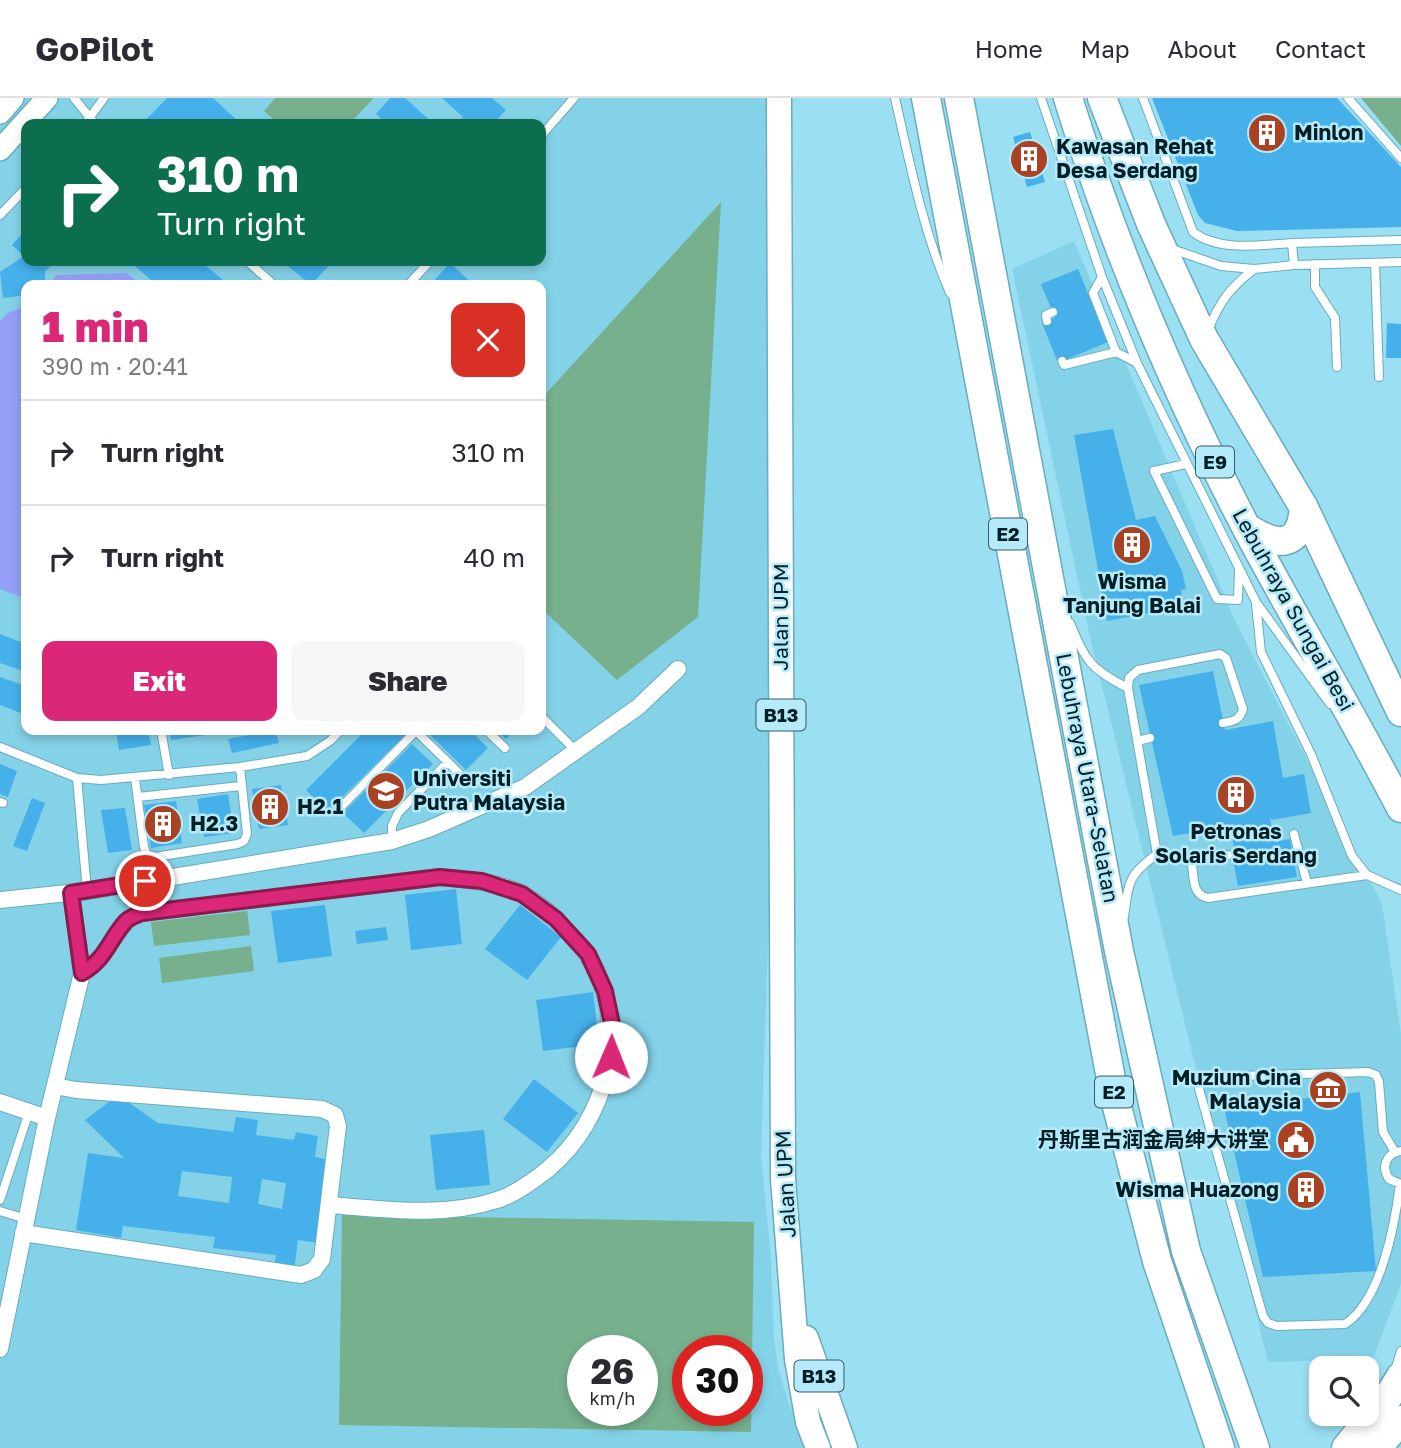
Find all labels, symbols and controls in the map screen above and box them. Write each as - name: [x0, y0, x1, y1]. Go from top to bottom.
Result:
- text: GoPilot: [35, 29, 154, 68]
- text: Home: [975, 34, 1043, 63]
- text: Map: [1081, 34, 1130, 63]
- text: About: [1168, 34, 1237, 63]
- text: Contact: [1275, 34, 1366, 63]
- building icon: Minlon: [1246, 112, 1288, 154]
- place label: Minlon: [1294, 119, 1363, 145]
- place label: Kawasan Rehat Desa Serdang: [1056, 133, 1214, 183]
- building icon: Kawasan Rehat Desa Serdang: [1008, 138, 1050, 180]
- text: 310 m: [157, 144, 299, 203]
- icon: right: [42, 147, 133, 238]
- text: Turn right: [157, 204, 306, 242]
- text: 1 min: [42, 301, 149, 351]
- button: close: [451, 303, 525, 377]
- text: 390 m · 20:41: [42, 352, 188, 380]
- icon: right: [42, 434, 80, 472]
- text: Turn right: [101, 437, 224, 468]
- text: 310 m: [452, 437, 525, 468]
- road number: E9: [1196, 446, 1234, 478]
- street label: Lebuhraya Sungai Besi: [1227, 504, 1360, 715]
- road number: E2: [989, 518, 1027, 550]
- building icon: Wisma Tanjung Balai: [1111, 524, 1153, 566]
- icon: right: [42, 539, 80, 577]
- text: Turn right: [101, 542, 224, 573]
- text: 40 m: [464, 542, 525, 573]
- street label: Jalan UPM: [767, 563, 793, 671]
- place label: Wisma Tanjung Balai: [1063, 568, 1201, 618]
- button: Exit: [42, 641, 277, 721]
- button: Share: [291, 641, 525, 721]
- street label: Lebuhraya Utara–Selatan: [1051, 651, 1125, 905]
- road number: B13: [756, 700, 806, 730]
- place label: Universiti Putra Malaysia: [413, 765, 565, 815]
- school or university icon: Universiti Putra Malaysia: [365, 770, 407, 812]
- building icon: Petronas Solaris Serdang: [1215, 774, 1257, 816]
- building icon: H2.1: [249, 786, 291, 828]
- place label: H2.1: [297, 793, 343, 819]
- building icon: H2.3: [142, 803, 184, 845]
- place label: H2.3: [190, 810, 238, 836]
- place label: Petronas Solaris Serdang: [1155, 818, 1317, 868]
- pin: [115, 851, 175, 911]
- icon: arrive: [126, 862, 164, 900]
- position arrow: [574, 1020, 648, 1094]
- place label: Muzium Cina Malaysia: [1172, 1064, 1301, 1114]
- museum icon: Muzium Cina Malaysia: [1307, 1069, 1349, 1111]
- road number: E2: [1095, 1076, 1133, 1108]
- public building icon: 丹斯里古润金局绅大讲堂: [1275, 1119, 1317, 1161]
- place label: 丹斯里古润金局绅大讲堂: [1038, 1126, 1269, 1152]
- street label: Jalan UPM: [769, 1130, 801, 1238]
- building icon: Wisma Huazong: [1285, 1169, 1327, 1211]
- place label: Wisma Huazong: [1115, 1176, 1279, 1202]
- speed limit sign: 30: [672, 1335, 763, 1426]
- text: 26: [591, 1350, 634, 1392]
- map controls: [1309, 1356, 1379, 1426]
- button: search: [1309, 1356, 1379, 1426]
- road number: B13: [794, 1360, 844, 1392]
- text: km/h: [590, 1387, 635, 1409]

